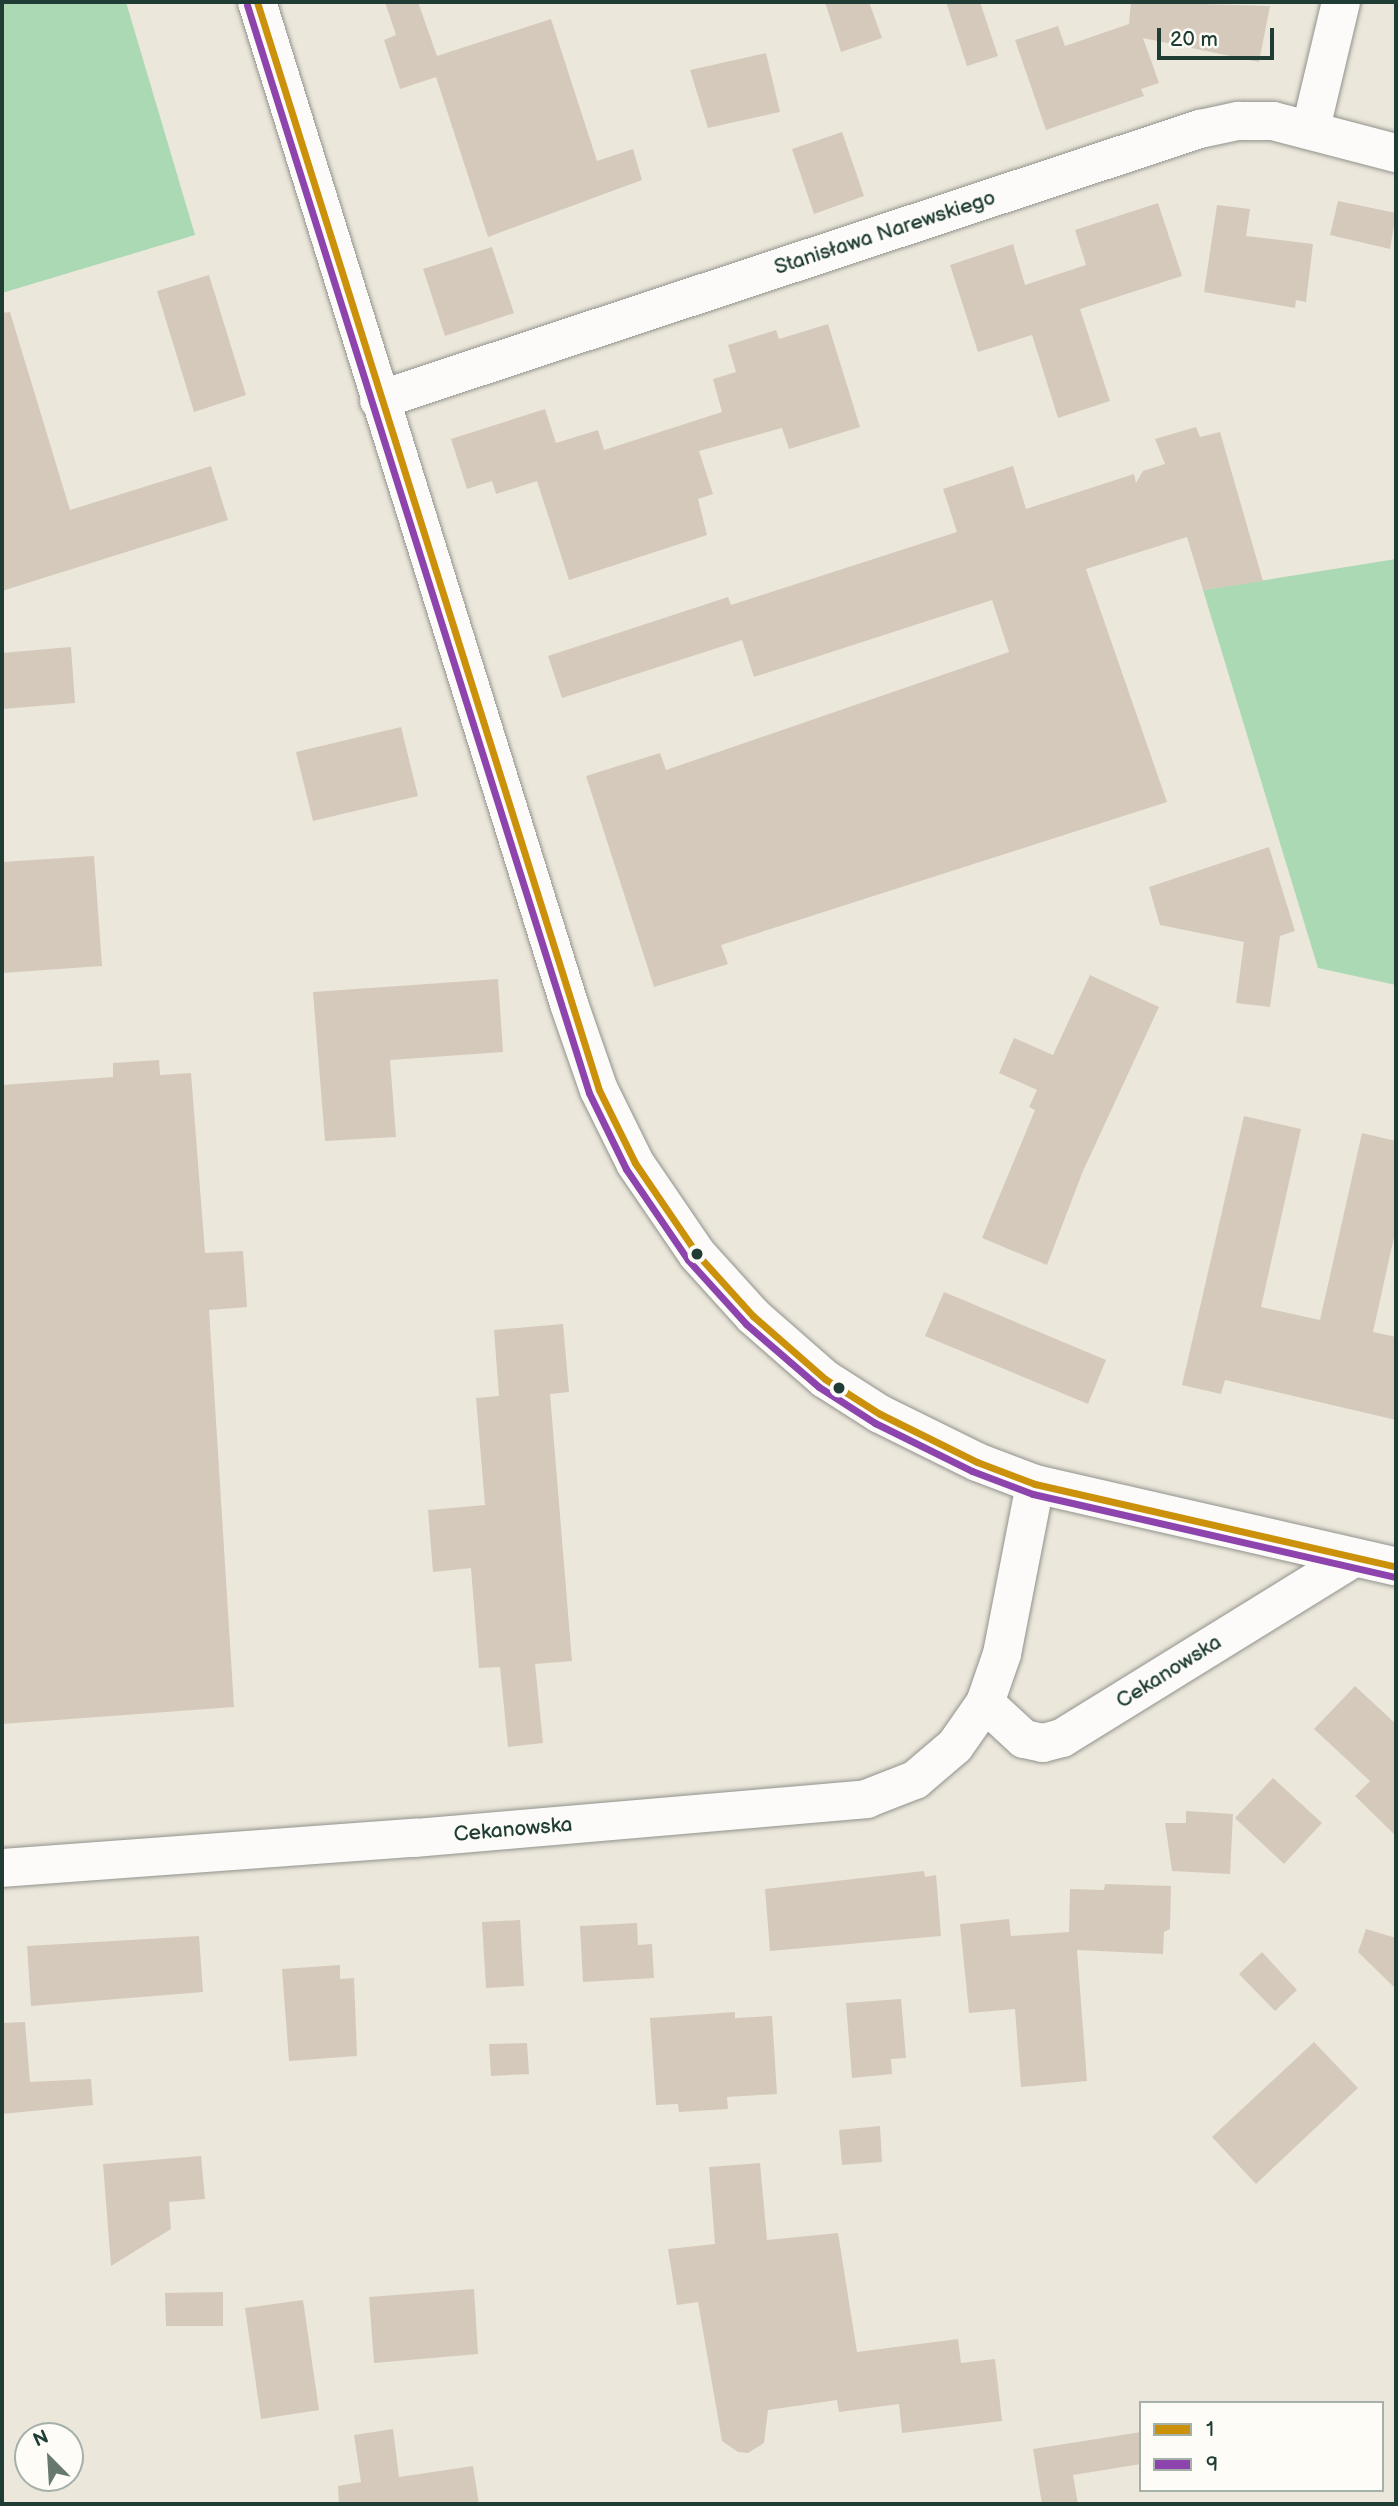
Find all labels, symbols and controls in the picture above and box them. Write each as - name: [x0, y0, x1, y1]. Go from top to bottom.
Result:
- scale bar: [1160, 14, 1277, 58]
- text: 20 m: [1170, 27, 1218, 52]
- street label: Stanisława Narewskiego: [771, 185, 999, 281]
- unlabelled marker: [690, 1247, 704, 1261]
- unlabelled marker: [832, 1381, 846, 1395]
- street label: Cekanowska: [1112, 1630, 1226, 1714]
- street label: Cekanowska: [453, 1812, 573, 1848]
- legend: [1139, 2401, 1384, 2492]
- text: 1: [1206, 2417, 1214, 2442]
- north arrow: [14, 2422, 84, 2492]
- text: N: [30, 2426, 52, 2453]
- text: 9: [1206, 2452, 1218, 2477]

